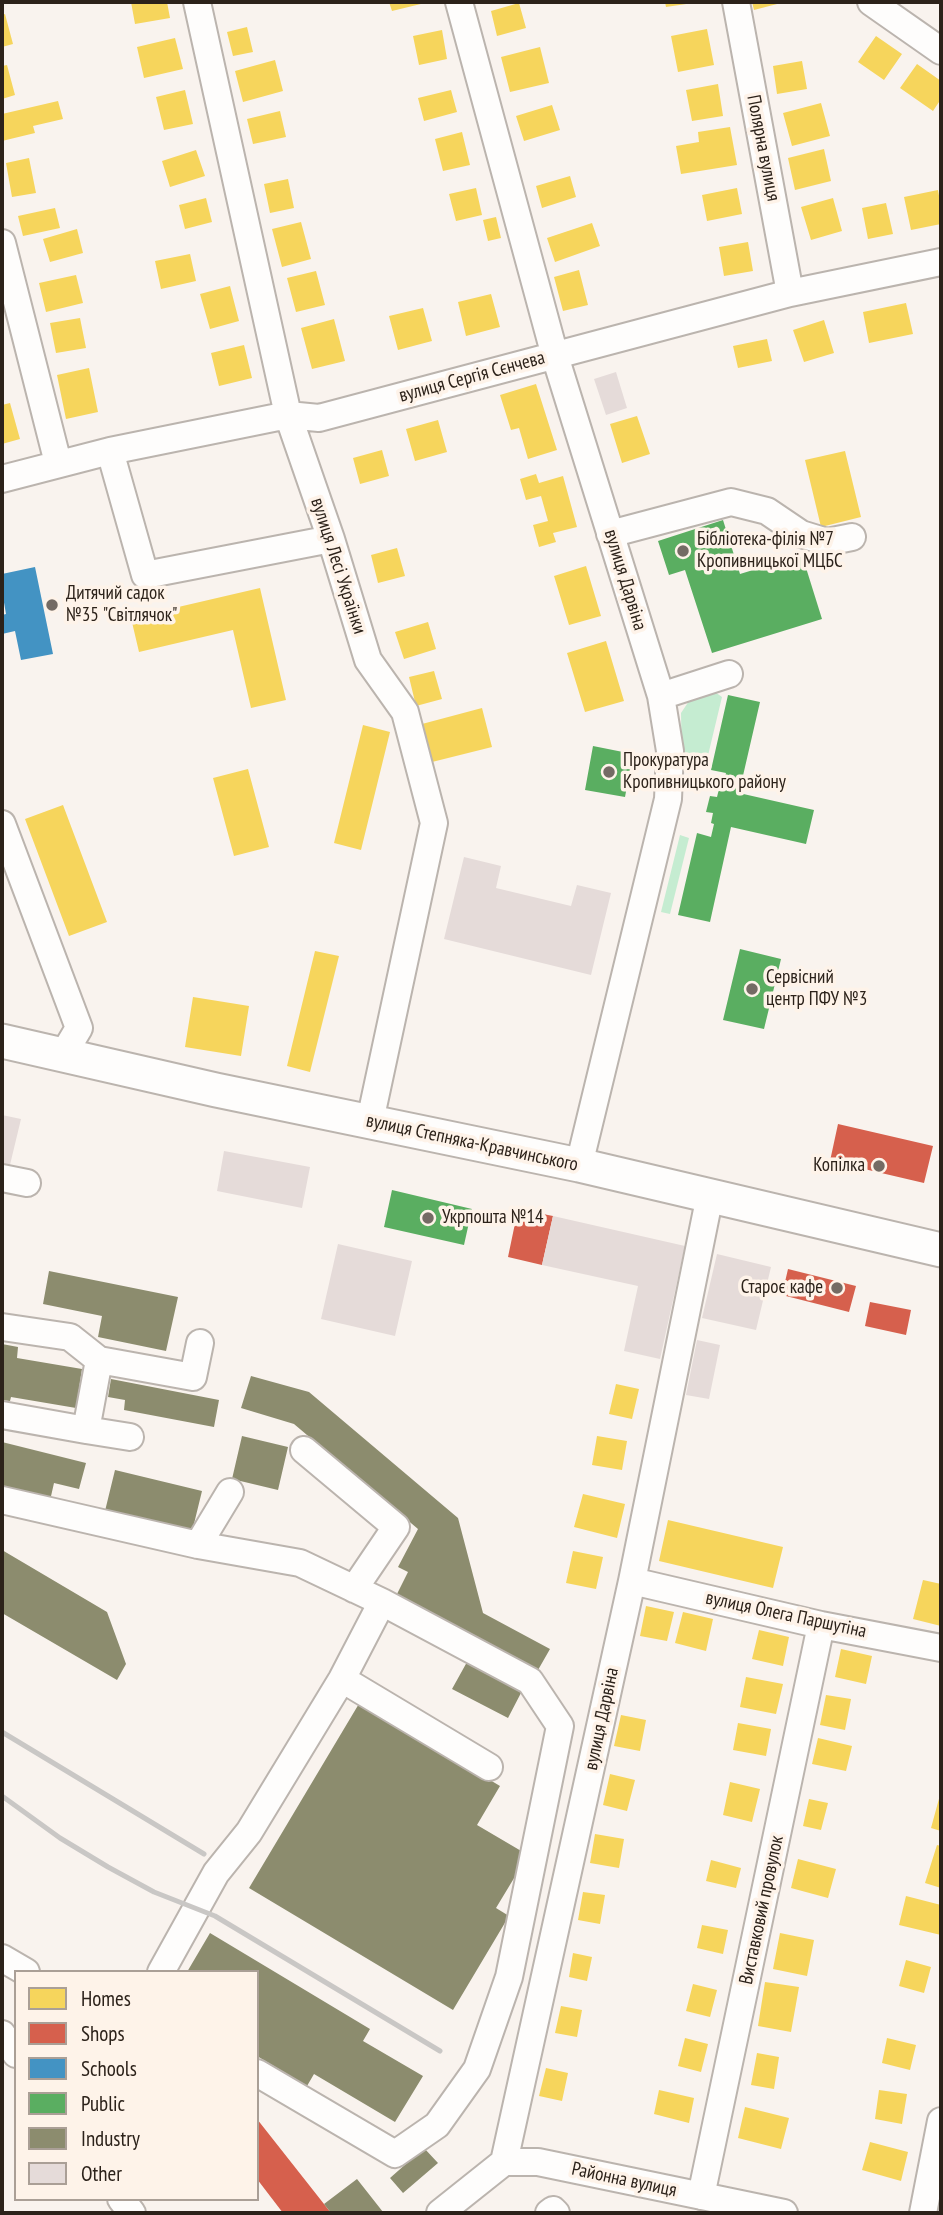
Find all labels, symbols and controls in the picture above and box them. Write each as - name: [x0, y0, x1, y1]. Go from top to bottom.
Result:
- street label: Полярна вулиця: [742, 93, 784, 203]
- street label: вулиця Сергія Сєнчева: [397, 347, 547, 407]
- street label: вулиця Лесі Українки: [305, 495, 371, 637]
- street label: вулиця Дарвіна: [599, 527, 651, 633]
- place label: Бібліотека-філія №7 Кропивницької МЦБС: [697, 529, 843, 573]
- marker: Бібліотека-філія №7 Кропивницької МЦБС: [675, 543, 691, 559]
- place label: Дитячий садок №35 "Світлячок": [66, 583, 177, 627]
- marker: Дитячий садок №35 "Світлячок": [44, 597, 60, 613]
- place label: Прокуратура Кропивницького району: [623, 750, 786, 794]
- marker: Прокуратура Кропивницького району: [601, 764, 617, 780]
- place label: Сервісний центр ПФУ №3: [766, 967, 867, 1011]
- marker: Сервісний центр ПФУ №3: [744, 981, 760, 997]
- street label: вулиця Степняка-Кравчинського: [364, 1109, 580, 1177]
- place label: Копілка: [813, 1155, 865, 1177]
- marker: Копілка: [871, 1158, 887, 1174]
- place label: Укрпошта №14: [442, 1207, 543, 1229]
- marker: Укрпошта №14: [420, 1210, 436, 1226]
- place label: Староє кафе: [741, 1277, 823, 1299]
- marker: Староє кафе: [829, 1280, 845, 1296]
- street label: вулиця Олега Паршутіна: [704, 1587, 868, 1643]
- street label: вулиця Дарвіна: [580, 1666, 624, 1772]
- street label: Виставковий провулок: [735, 1834, 789, 1986]
- legend: [14, 1970, 259, 2201]
- text: Homes: [81, 1985, 131, 2012]
- text: Shops: [81, 2020, 125, 2047]
- text: Schools: [81, 2055, 137, 2082]
- text: Public: [81, 2090, 125, 2117]
- text: Industry: [81, 2125, 140, 2152]
- street label: Районна вулиця: [569, 2158, 679, 2202]
- text: Other: [81, 2160, 122, 2187]

